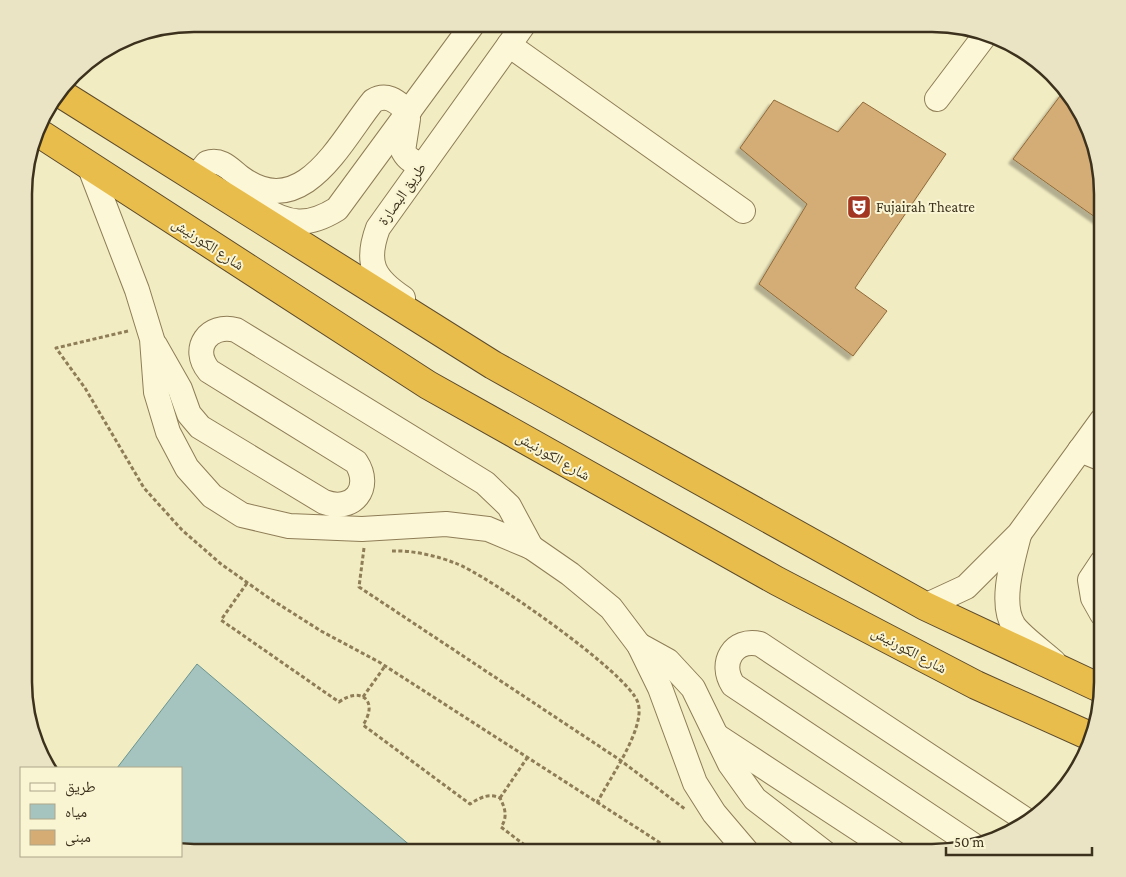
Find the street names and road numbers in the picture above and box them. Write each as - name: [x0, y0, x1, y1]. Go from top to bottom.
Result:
- street label: طريق البصارة: [375, 160, 431, 229]
- street label: شارع الكورنيش: [168, 215, 247, 275]
- street label: شارع الكورنيش: [512, 428, 593, 485]
- street label: شارع الكورنيش: [868, 624, 949, 678]

